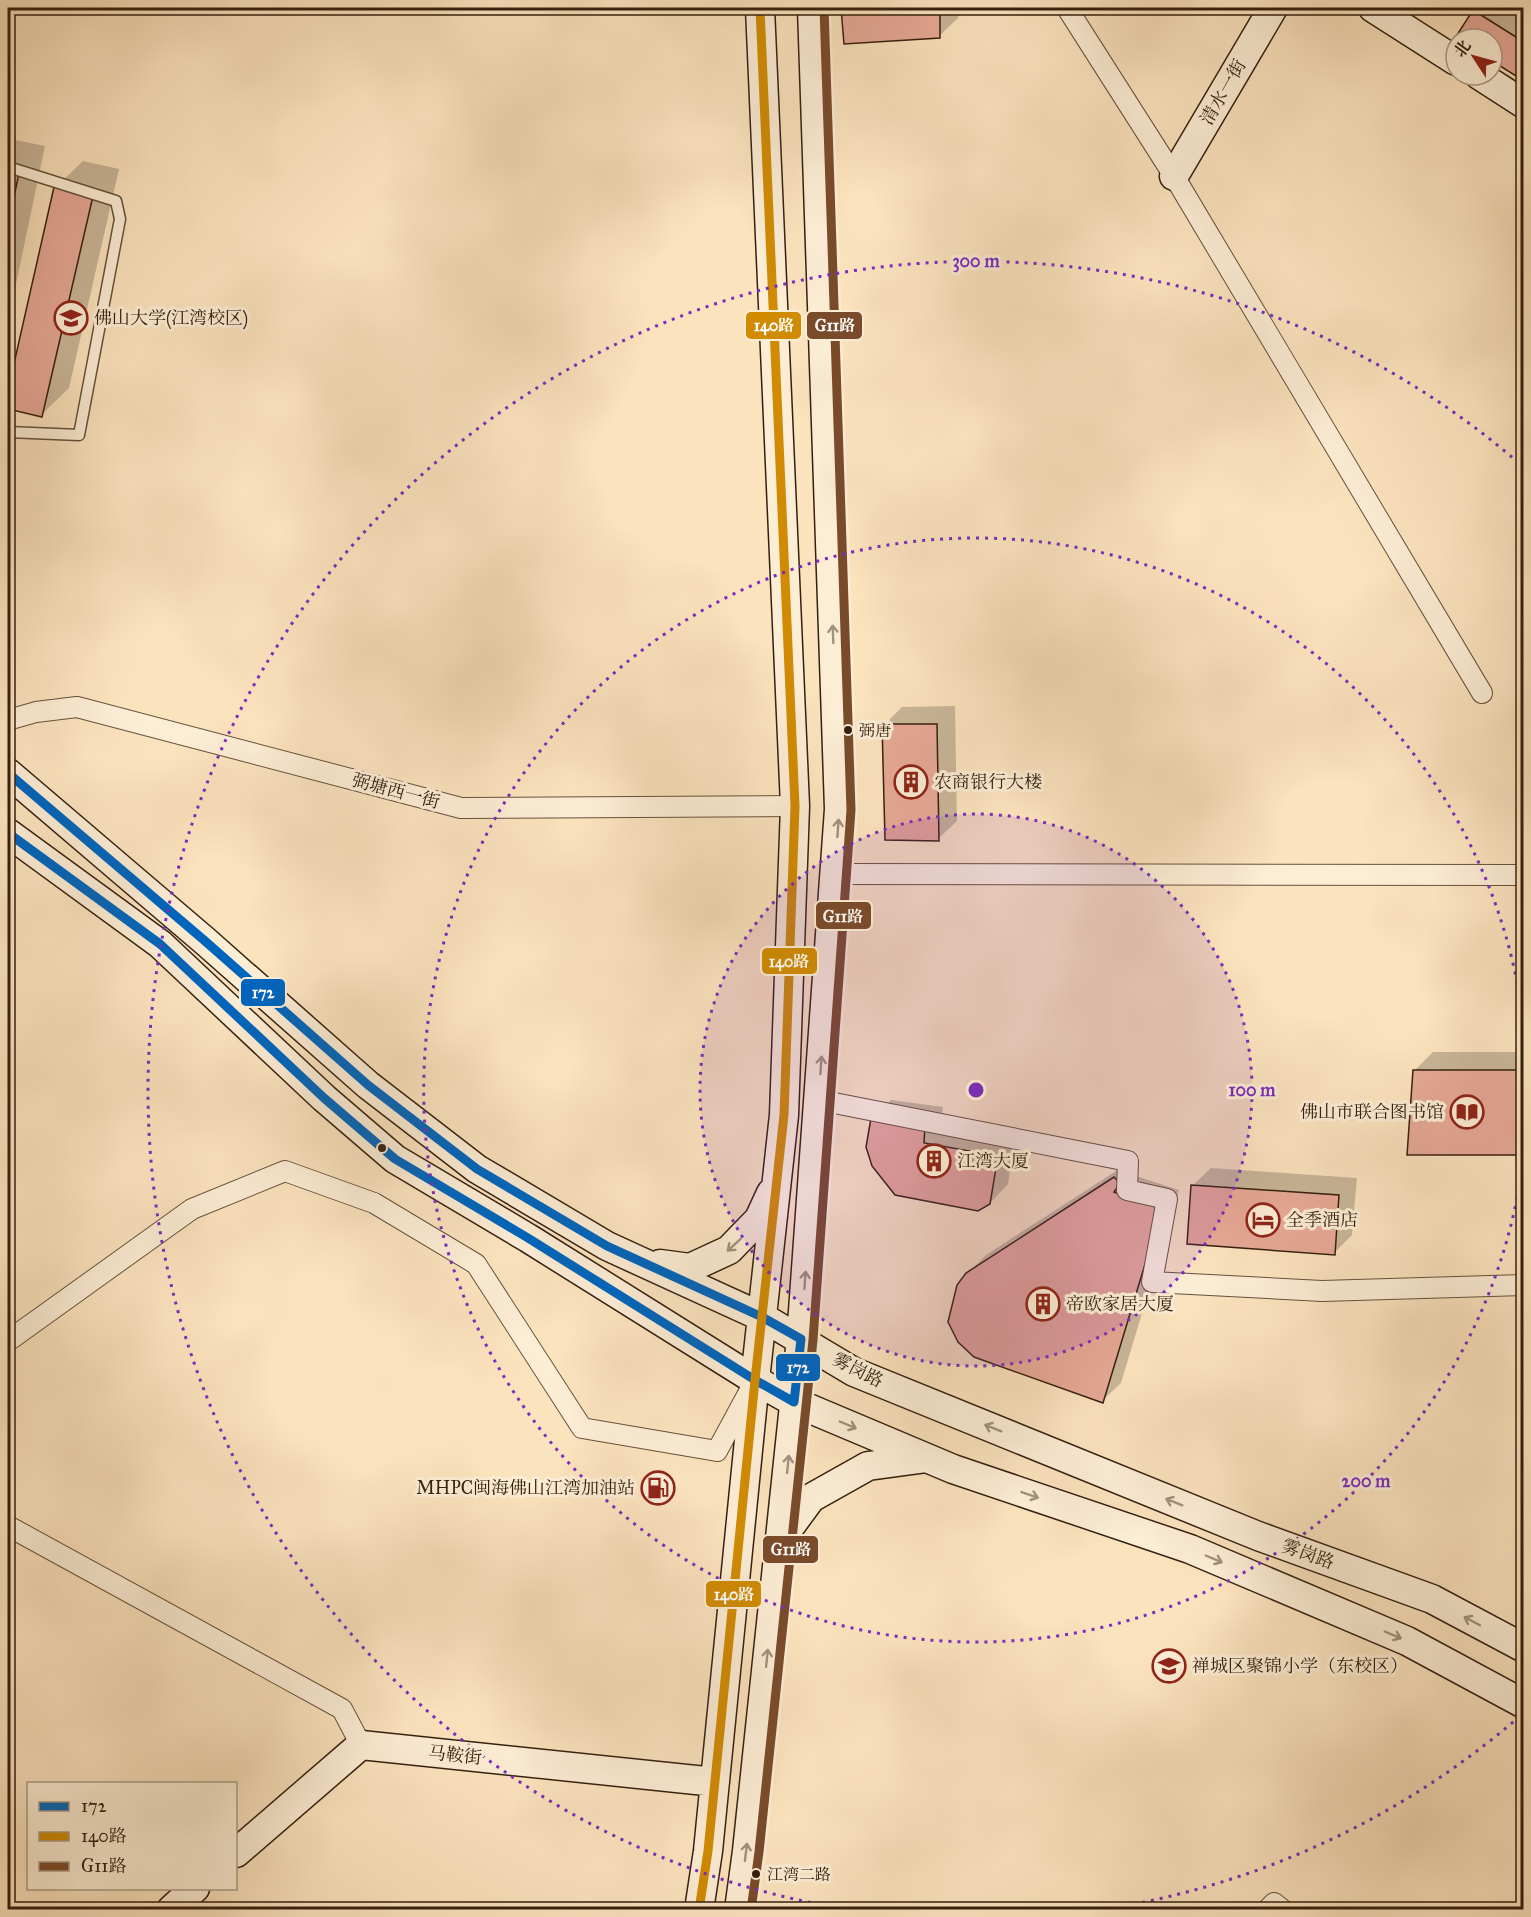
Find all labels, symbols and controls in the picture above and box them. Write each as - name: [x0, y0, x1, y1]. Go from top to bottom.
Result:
- north arrow: [1444, 27, 1504, 87]
- text: 北: [1450, 36, 1475, 61]
- street label: 清水一街: [1195, 55, 1251, 129]
- text: 300 m: [952, 250, 1000, 273]
- school or university icon: 佛山大学(江湾校区): [53, 300, 89, 336]
- place label: 佛山大学(江湾校区): [94, 307, 248, 330]
- line badge: 140路: [745, 311, 802, 340]
- line badge: G11路: [806, 311, 863, 340]
- text: 140路: [754, 316, 794, 336]
- text: G11路: [815, 316, 855, 335]
- one-way arrow: [828, 624, 839, 644]
- place label: 弼唐: [859, 721, 891, 740]
- marker: 弼唐: [842, 724, 854, 736]
- building icon: 农商银行大楼: [893, 764, 929, 800]
- street label: 弼塘西一街: [350, 769, 442, 813]
- place label: 农商银行大楼: [934, 771, 1042, 793]
- one-way arrow: [833, 819, 844, 839]
- line badge: G11路: [815, 901, 872, 930]
- text: G11路: [823, 907, 863, 926]
- line badge: 140路: [761, 947, 818, 975]
- text: 140路: [769, 952, 809, 972]
- line badge: 172: [240, 978, 286, 1007]
- text: 172: [252, 983, 275, 1002]
- one-way arrow: [816, 1055, 827, 1075]
- text: 100 m: [1229, 1079, 1276, 1101]
- centre of rings: [966, 1080, 986, 1100]
- library icon: 佛山市联合图书馆: [1449, 1094, 1485, 1130]
- place label: 佛山市联合图书馆: [1300, 1101, 1444, 1123]
- unlabelled marker: [376, 1142, 388, 1154]
- building icon: 江湾大厦: [916, 1143, 952, 1179]
- place label: 江湾大厦: [957, 1150, 1029, 1172]
- hotel icon: 全季酒店: [1245, 1202, 1281, 1238]
- place label: 全季酒店: [1286, 1209, 1358, 1231]
- one-way arrow: [726, 1238, 741, 1252]
- one-way arrow: [800, 1271, 811, 1291]
- building icon: 帝欧家居大厦: [1025, 1286, 1061, 1322]
- place label: 帝欧家居大厦: [1066, 1293, 1174, 1315]
- street label: 雾岗路: [829, 1348, 887, 1392]
- line badge: 172: [775, 1353, 821, 1382]
- text: 172: [787, 1358, 810, 1377]
- one-way arrow: [838, 1420, 857, 1431]
- one-way arrow: [985, 1422, 1003, 1433]
- one-way arrow: [782, 1454, 793, 1474]
- fuel station icon: MHPC闽海佛山江湾加油站: [640, 1470, 676, 1506]
- text: 200 m: [1342, 1470, 1391, 1492]
- place label: MHPC闽海佛山江湾加油站: [416, 1477, 635, 1499]
- one-way arrow: [1020, 1490, 1039, 1501]
- one-way arrow: [1165, 1496, 1184, 1507]
- street label: 雾岗路: [1279, 1534, 1337, 1574]
- line badge: G11路: [762, 1535, 819, 1564]
- text: G11路: [771, 1540, 811, 1559]
- one-way arrow: [1204, 1554, 1222, 1565]
- line badge: 140路: [705, 1580, 762, 1608]
- text: 140路: [714, 1585, 754, 1605]
- one-way arrow: [1464, 1615, 1481, 1627]
- one-way arrow: [1384, 1630, 1402, 1641]
- one-way arrow: [762, 1648, 773, 1668]
- school or university icon: 禅城区聚锦小学（东校区）: [1151, 1648, 1187, 1684]
- place label: 禅城区聚锦小学（东校区）: [1192, 1655, 1408, 1677]
- street label: 马鞍街: [427, 1741, 483, 1769]
- legend: [27, 1782, 237, 1890]
- text: 172: [81, 1795, 107, 1817]
- text: 140路: [81, 1825, 127, 1847]
- one-way arrow: [741, 1842, 752, 1862]
- text: G11路: [81, 1855, 126, 1877]
- place label: 江湾二路: [767, 1865, 831, 1884]
- marker: 江湾二路: [750, 1868, 762, 1880]

